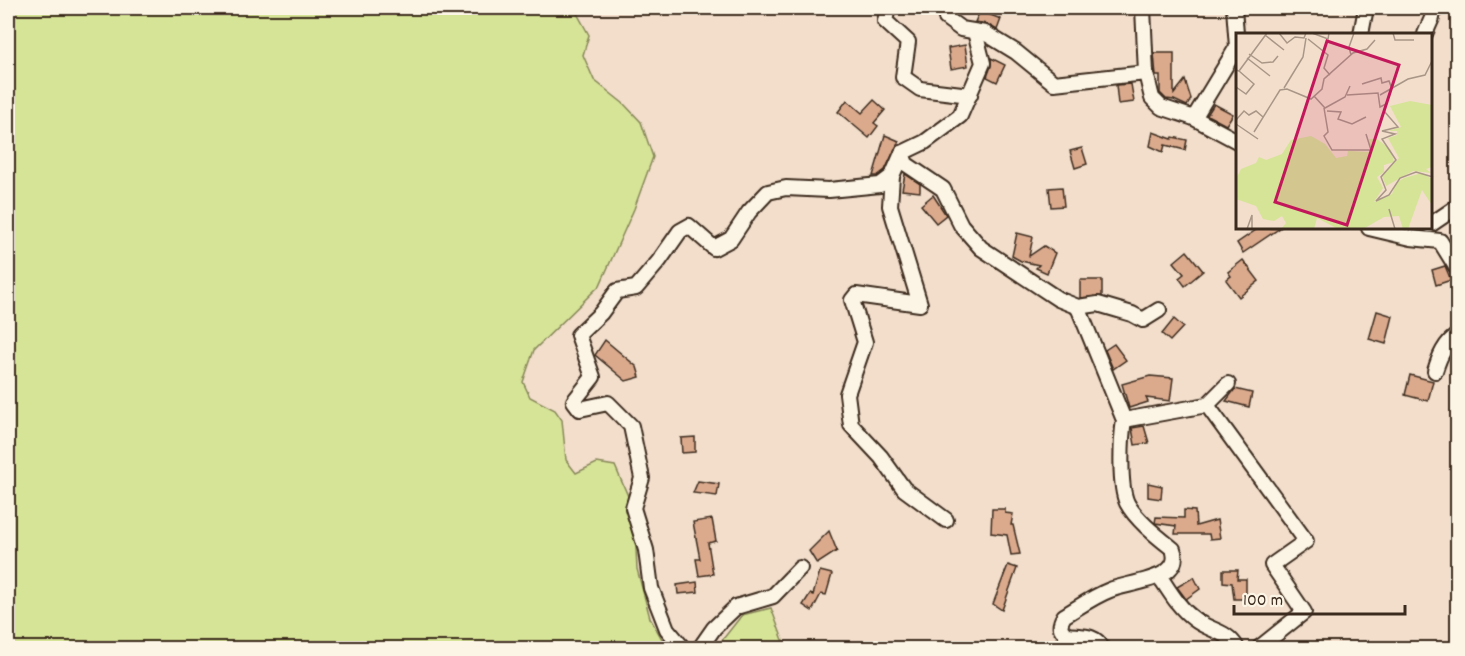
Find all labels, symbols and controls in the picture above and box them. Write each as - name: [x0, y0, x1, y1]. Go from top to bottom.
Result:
- inset map: [1236, 33, 1432, 230]
- scale bar: [1234, 578, 1405, 616]
- text: 100 m: [1243, 589, 1283, 614]

